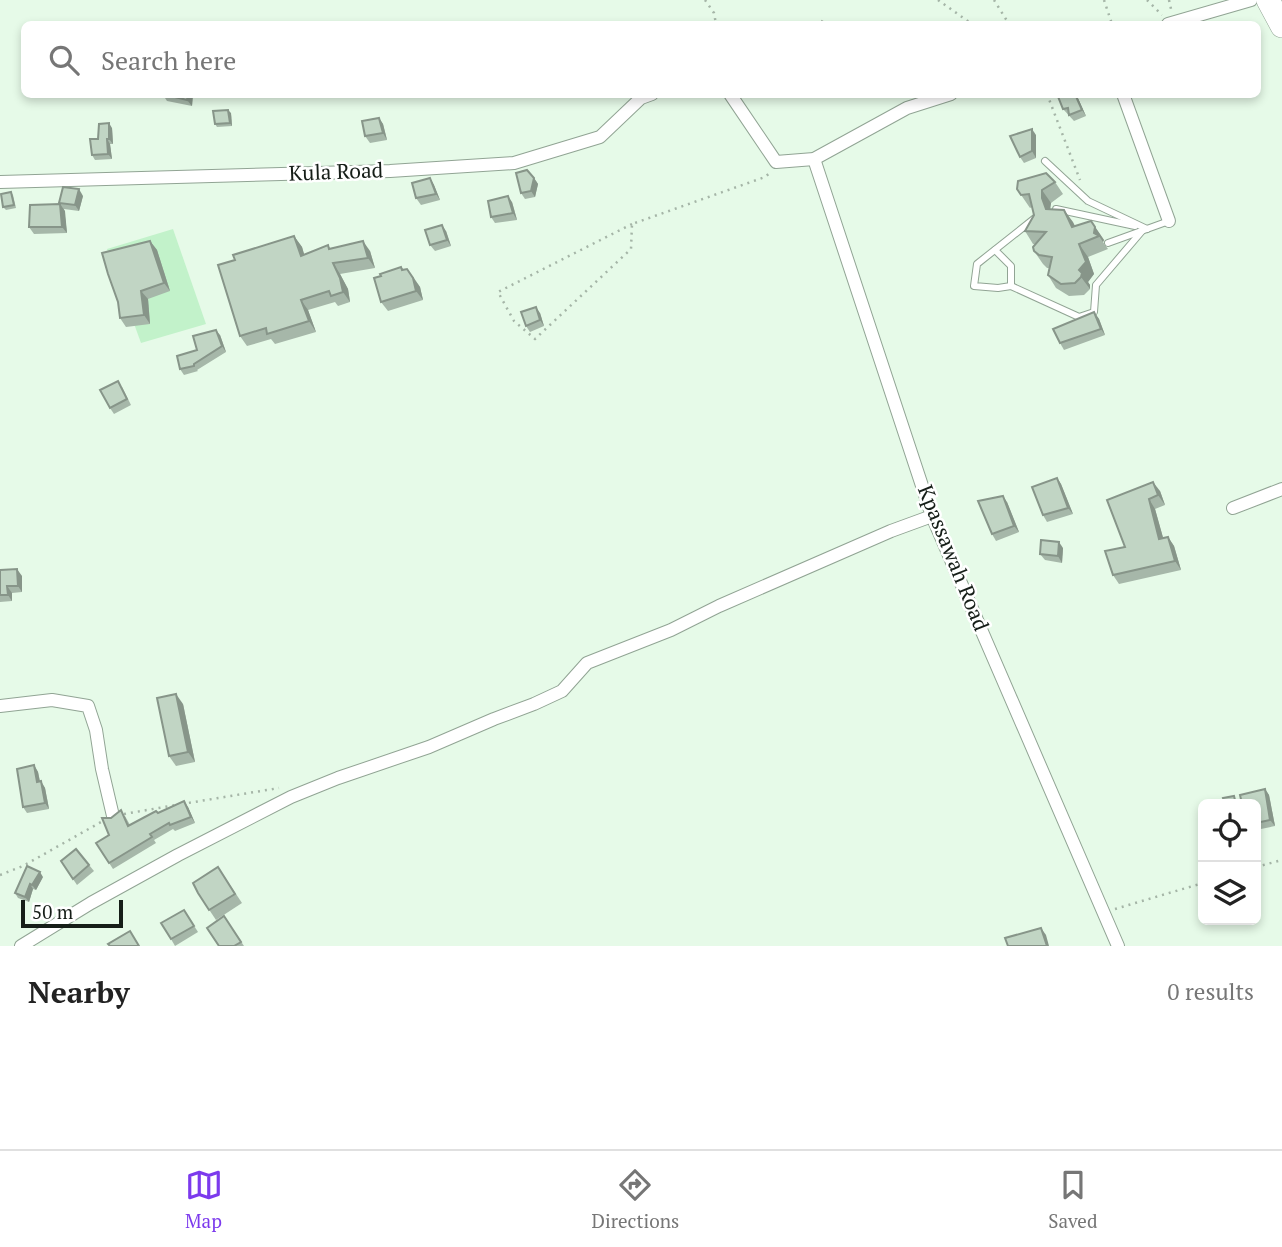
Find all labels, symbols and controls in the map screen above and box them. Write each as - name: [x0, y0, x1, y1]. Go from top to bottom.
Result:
- search box: [21, 21, 1261, 98]
- icon: search: [45, 41, 83, 79]
- text: Search here: [101, 43, 236, 77]
- street label: Kula Road: [288, 155, 384, 187]
- street label: Kpassawah Road: [912, 481, 996, 635]
- map controls: [1198, 799, 1261, 925]
- button: locate: [1198, 799, 1261, 862]
- button: layers: [1198, 862, 1261, 925]
- scale bar: [21, 897, 122, 929]
- text: 50 m: [32, 899, 73, 924]
- text: Nearby: [28, 972, 130, 1012]
- text: 0 results: [1167, 976, 1254, 1007]
- tab: Map: [185, 1166, 223, 1233]
- tab: Directions: [592, 1166, 679, 1233]
- tab: Saved: [1048, 1166, 1097, 1233]

